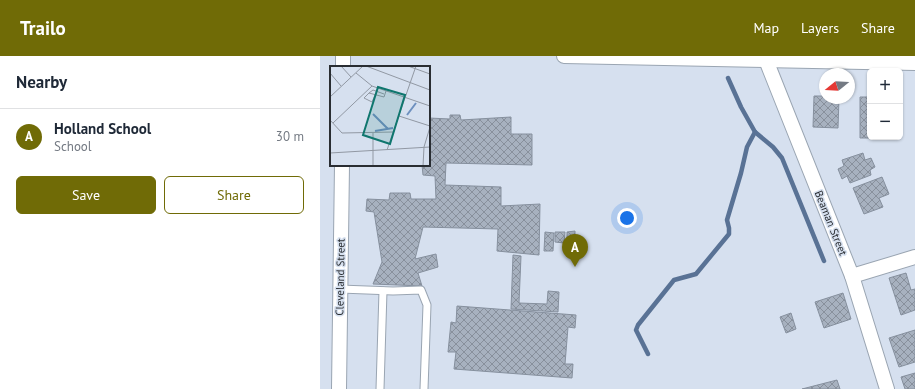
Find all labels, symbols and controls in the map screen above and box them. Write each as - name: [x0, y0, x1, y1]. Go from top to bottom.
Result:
- text: Trailo: [20, 16, 66, 40]
- text: Map: [753, 19, 779, 37]
- text: Layers: [801, 19, 839, 37]
- text: Share: [861, 19, 895, 37]
- inset map: [330, 66, 430, 166]
- north arrow: [819, 68, 855, 104]
- map controls: [867, 68, 903, 140]
- button: +: [867, 68, 903, 104]
- text: Nearby: [16, 71, 67, 93]
- button: −: [867, 104, 903, 140]
- text: Holland School: [54, 119, 151, 138]
- text: A: [25, 128, 33, 145]
- text: 30 m: [276, 128, 304, 145]
- text: School: [54, 138, 92, 155]
- button: Save: [16, 176, 156, 214]
- button: Share: [164, 176, 304, 214]
- street label: Beaman Street: [812, 188, 850, 258]
- your location: [617, 208, 637, 228]
- pin: A: [562, 234, 588, 267]
- street label: Cleveland Street: [332, 238, 348, 316]

